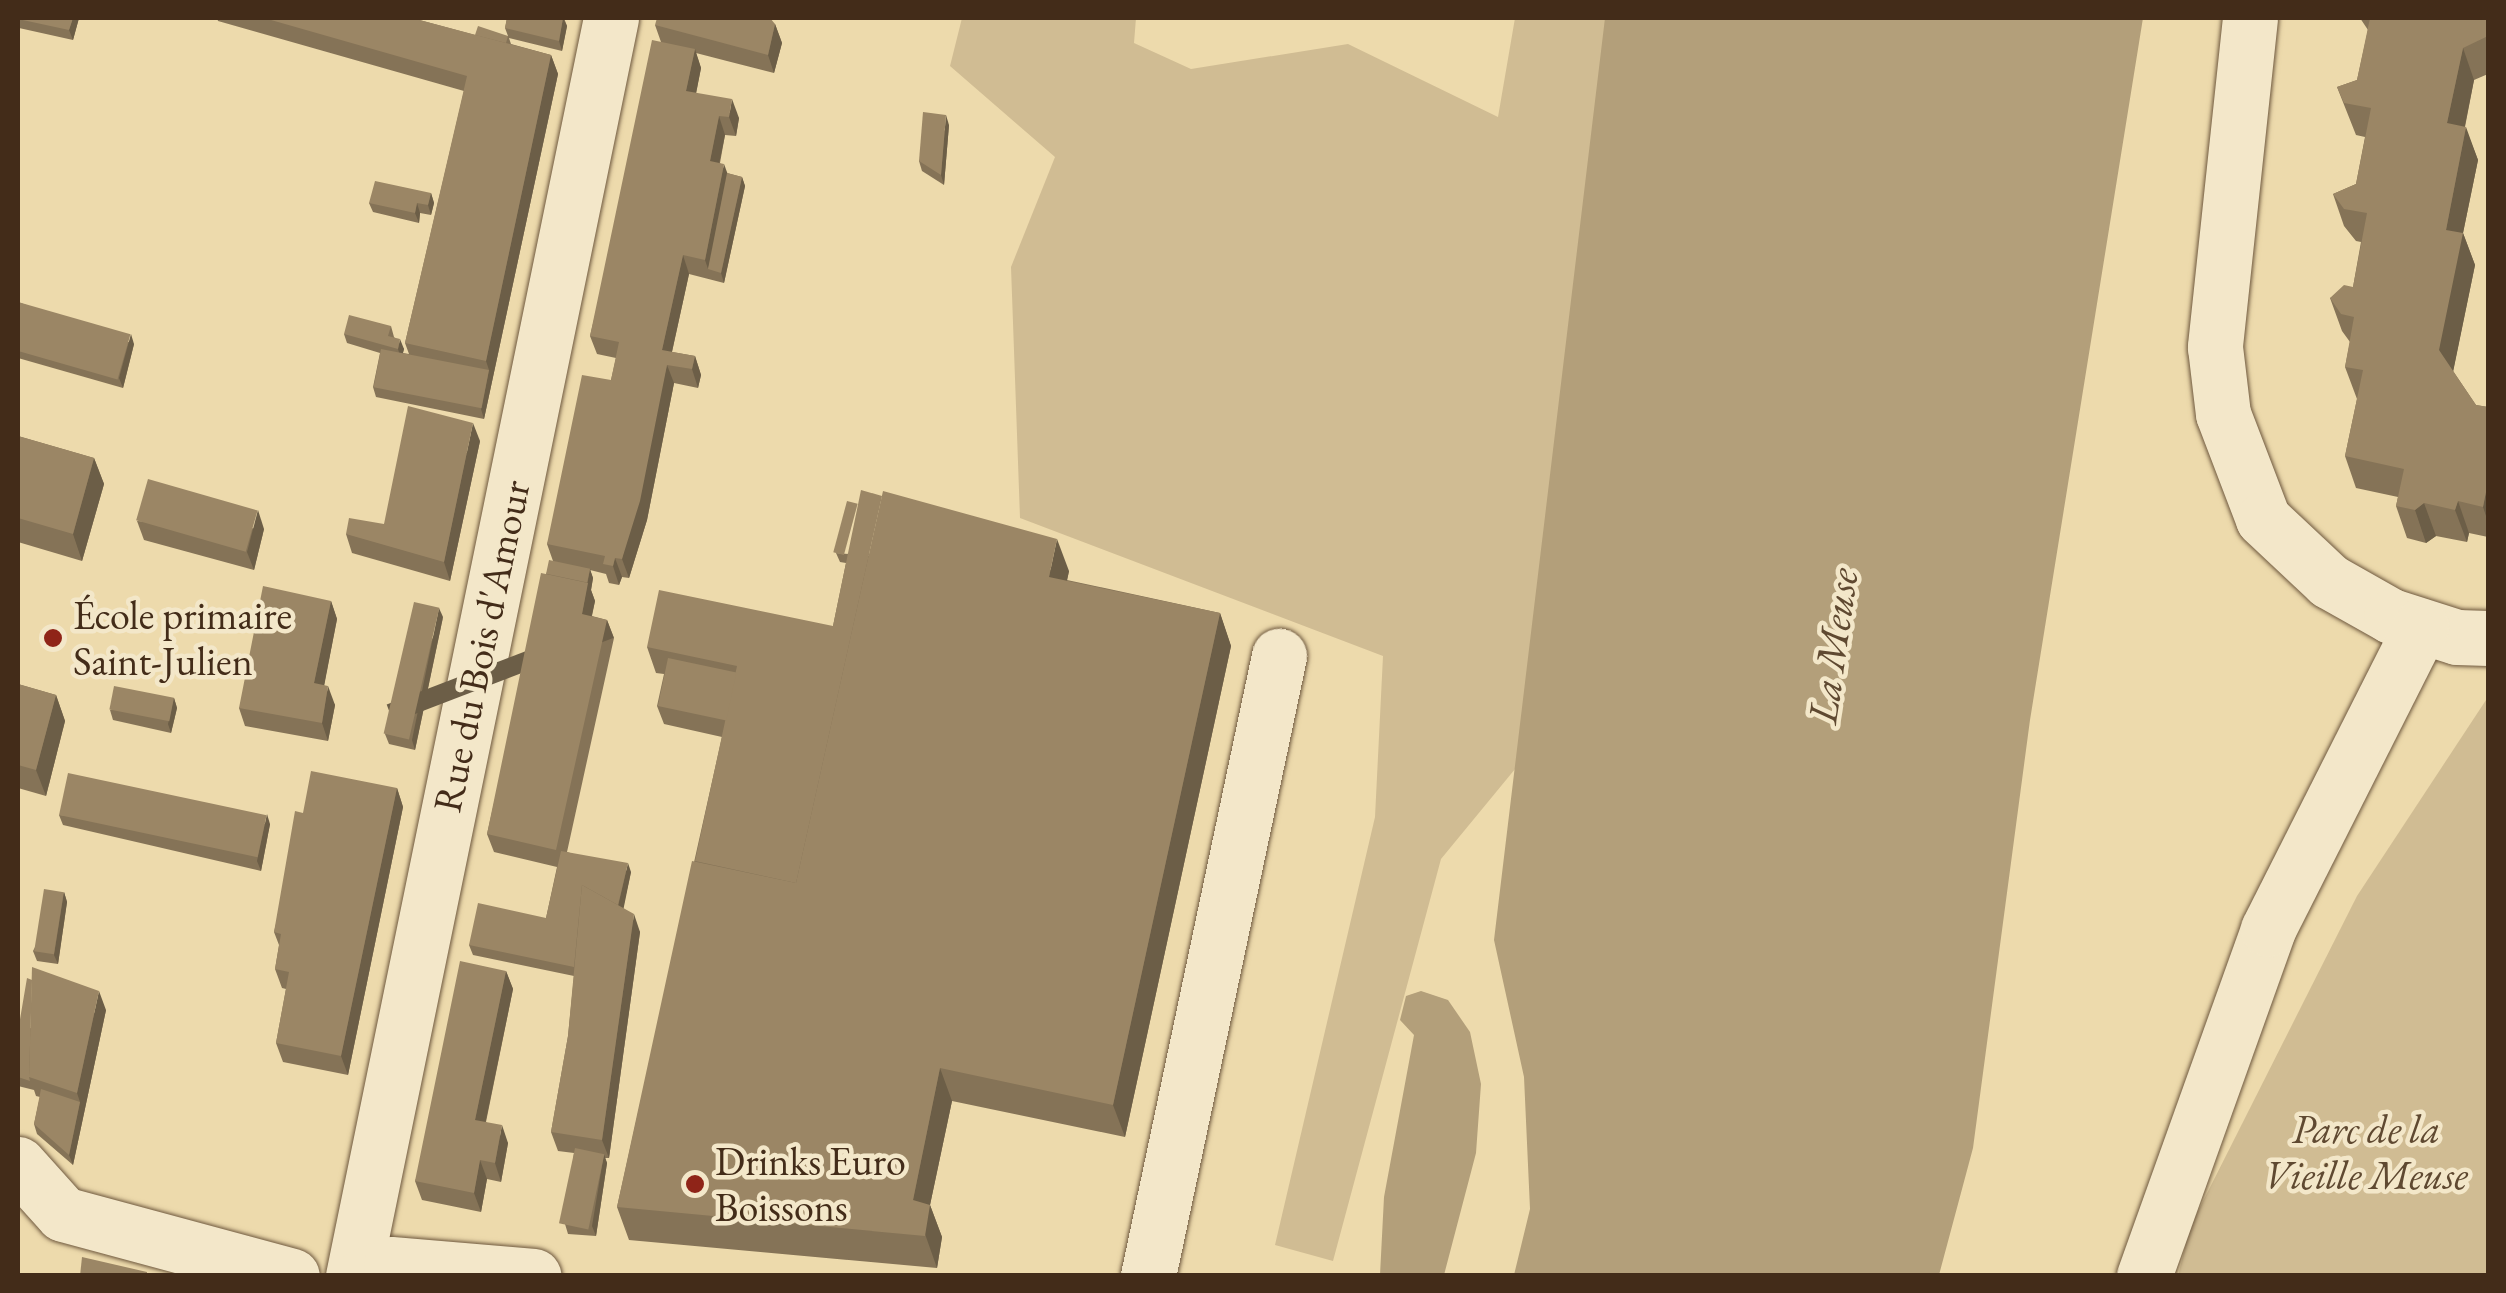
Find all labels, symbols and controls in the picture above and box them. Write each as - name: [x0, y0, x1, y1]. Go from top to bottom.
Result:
- street label: Rue du Bois d'Amour: [422, 476, 540, 816]
- water label: La Meuse: [1797, 565, 1869, 727]
- place label: École primaire Saint-Julien: [73, 591, 292, 685]
- marker: École primaire Saint-Julien: [42, 627, 64, 649]
- park label: Parc de la Vieille Meuse: [2264, 1105, 2468, 1199]
- place label: Drinks Euro Boissons: [715, 1137, 906, 1231]
- marker: Drinks Euro Boissons: [684, 1173, 706, 1195]

